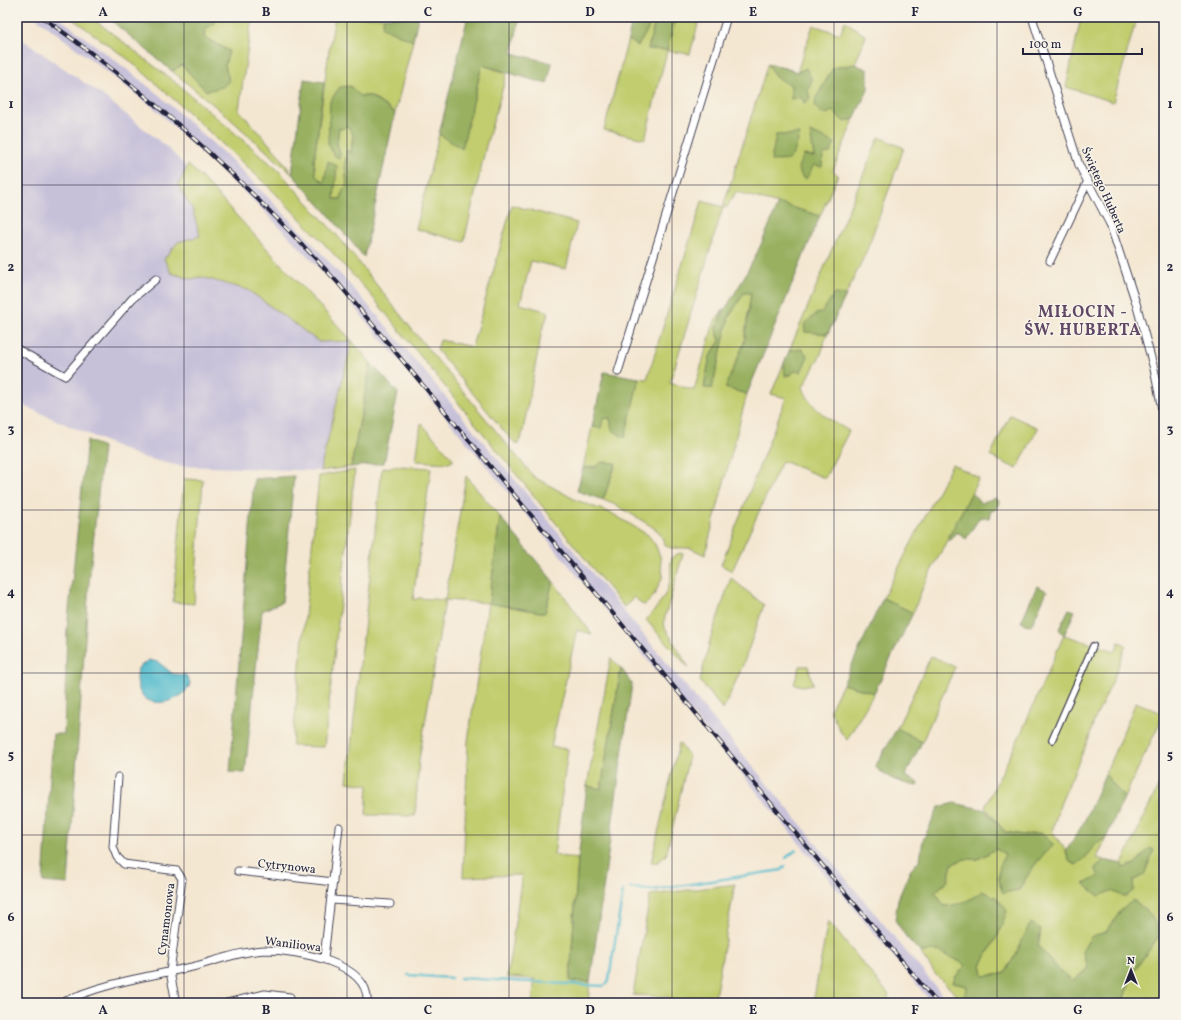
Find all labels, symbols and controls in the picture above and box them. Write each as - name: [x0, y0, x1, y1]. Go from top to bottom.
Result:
- text: A: [98, 4, 108, 22]
- text: B: [262, 4, 271, 22]
- text: C: [424, 4, 432, 22]
- text: D: [585, 4, 595, 22]
- text: E: [749, 4, 757, 22]
- text: F: [911, 4, 919, 22]
- text: G: [1073, 4, 1083, 22]
- scale bar: [1023, 30, 1142, 56]
- text: 100 m: [1029, 37, 1062, 53]
- text: 1: [8, 96, 14, 114]
- text: 1: [1167, 96, 1173, 114]
- street label: Świętego Huberta: [1077, 144, 1130, 236]
- text: 2: [8, 259, 15, 277]
- text: 2: [1167, 259, 1174, 277]
- district label: MIŁOCIN - ŚW. HUBERTA: [1024, 302, 1142, 342]
- text: 3: [8, 421, 15, 439]
- text: 3: [1167, 421, 1174, 439]
- text: 4: [7, 584, 15, 602]
- text: 4: [1166, 584, 1174, 602]
- text: 5: [8, 747, 14, 765]
- text: 5: [1167, 747, 1173, 765]
- street label: Cytrynowa: [257, 856, 317, 878]
- street label: Cynamonowa: [155, 882, 179, 956]
- text: 6: [7, 909, 15, 927]
- text: 6: [1166, 909, 1174, 927]
- street label: Waniliowa: [264, 934, 322, 956]
- north arrow: [1111, 950, 1151, 990]
- text: N: [1127, 954, 1135, 969]
- text: A: [98, 1002, 108, 1020]
- text: B: [262, 1002, 271, 1020]
- text: C: [424, 1002, 432, 1020]
- text: D: [585, 1002, 595, 1020]
- text: E: [749, 1002, 757, 1020]
- text: F: [911, 1002, 919, 1020]
- text: G: [1073, 1002, 1083, 1020]

